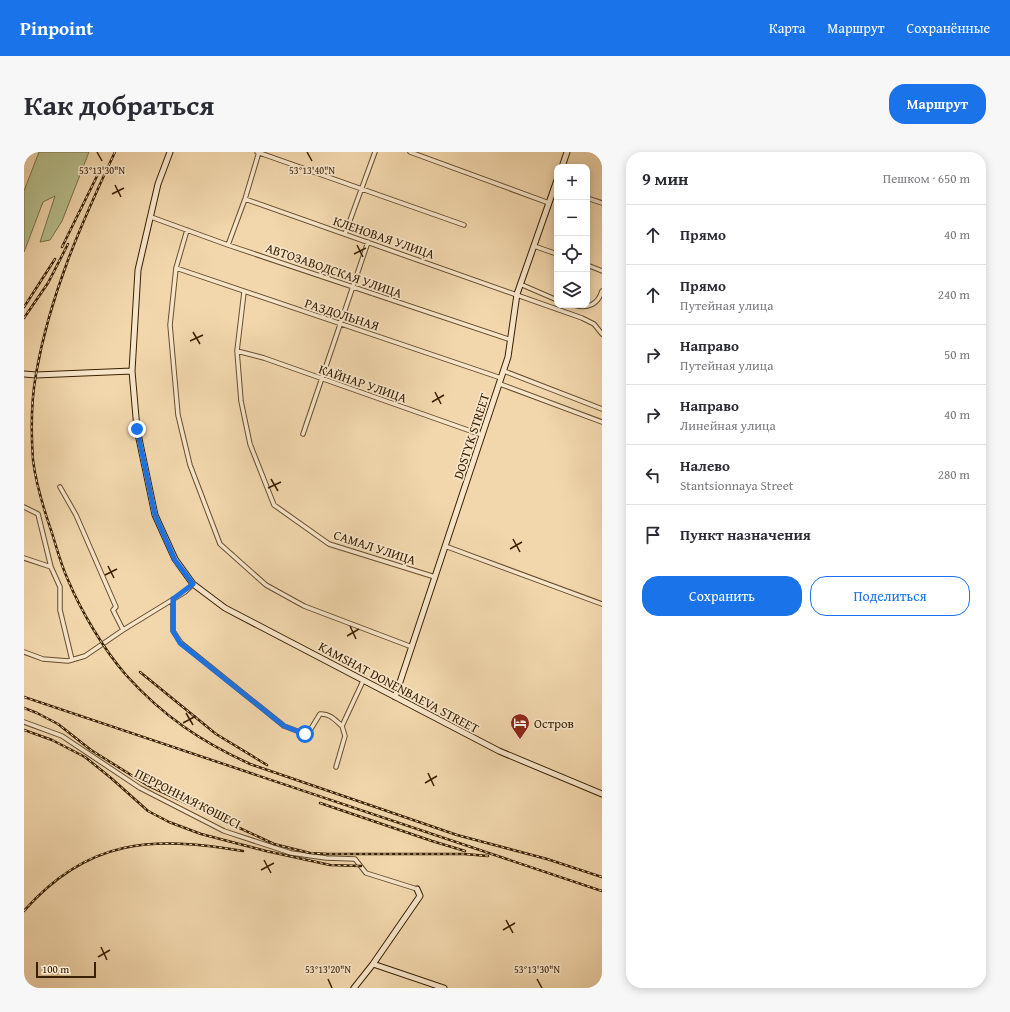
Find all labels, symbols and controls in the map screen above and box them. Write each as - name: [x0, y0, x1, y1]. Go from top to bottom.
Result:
- text: Pinpoint: [20, 14, 93, 42]
- text: Карта: [769, 18, 805, 38]
- text: Маршрут: [827, 18, 885, 38]
- text: Сохранённые: [907, 18, 990, 38]
- text: Как добраться: [24, 84, 214, 125]
- button: Маршрут: [889, 84, 986, 124]
- text: 53°13'30"N: [79, 163, 125, 178]
- text: 53°13'40"N: [289, 163, 335, 178]
- map controls: [554, 164, 590, 308]
- button: +: [554, 164, 590, 200]
- text: 9 мин: [642, 166, 688, 191]
- text: Пешком · 650 m: [883, 169, 970, 188]
- button: −: [554, 200, 590, 236]
- street label: КЛЕНОВАЯ УЛИЦА: [330, 211, 437, 264]
- icon: ahead: [642, 224, 664, 246]
- text: Прямо: [680, 224, 726, 245]
- text: 40 m: [944, 225, 970, 244]
- button: locate: [554, 236, 590, 272]
- street label: АВТОЗАВОДСКАЯ УЛИЦА: [263, 238, 405, 303]
- button: layers: [554, 272, 590, 308]
- text: Прямо: [680, 275, 726, 296]
- icon: ahead: [642, 284, 664, 306]
- text: 240 m: [938, 285, 970, 304]
- street label: РАЗДОЛЬНАЯ: [302, 293, 382, 336]
- text: Путейная улица: [680, 296, 773, 315]
- text: Направо: [680, 335, 739, 356]
- icon: right: [642, 344, 664, 366]
- text: 50 m: [944, 345, 970, 364]
- text: Путейная улица: [680, 356, 773, 375]
- street label: КАЙНАР УЛИЦА: [316, 359, 410, 408]
- street label: DOSTYK STREET: [449, 390, 495, 482]
- text: Направо: [680, 395, 739, 416]
- icon: right: [642, 404, 664, 426]
- text: 40 m: [944, 405, 970, 424]
- text: Линейная улица: [680, 416, 776, 435]
- route end: [128, 420, 146, 438]
- text: Налево: [680, 455, 730, 476]
- icon: left: [642, 464, 664, 486]
- text: 280 m: [938, 465, 970, 484]
- text: Stantsionnaya Street: [680, 476, 793, 495]
- icon: arrive: [642, 524, 664, 546]
- text: Пункт назначения: [680, 524, 811, 545]
- street label: САМАЛ УЛИЦА: [331, 525, 418, 570]
- button: Сохранить: [642, 576, 802, 616]
- button: Поделиться: [810, 576, 970, 616]
- street label: KAMSHAT DONENBAEVA STREET: [315, 637, 483, 738]
- hotel icon: Остров: [509, 712, 531, 740]
- place label: Остров: [534, 714, 574, 733]
- route start: [296, 725, 314, 743]
- street label: ПЕРРОННАЯ КӨШЕСІ: [131, 763, 244, 833]
- scale bar: [36, 960, 96, 979]
- text: 100 m: [42, 961, 69, 977]
- text: 53°13'20"N: [305, 962, 351, 977]
- text: 53°13'30"N: [514, 962, 560, 977]

